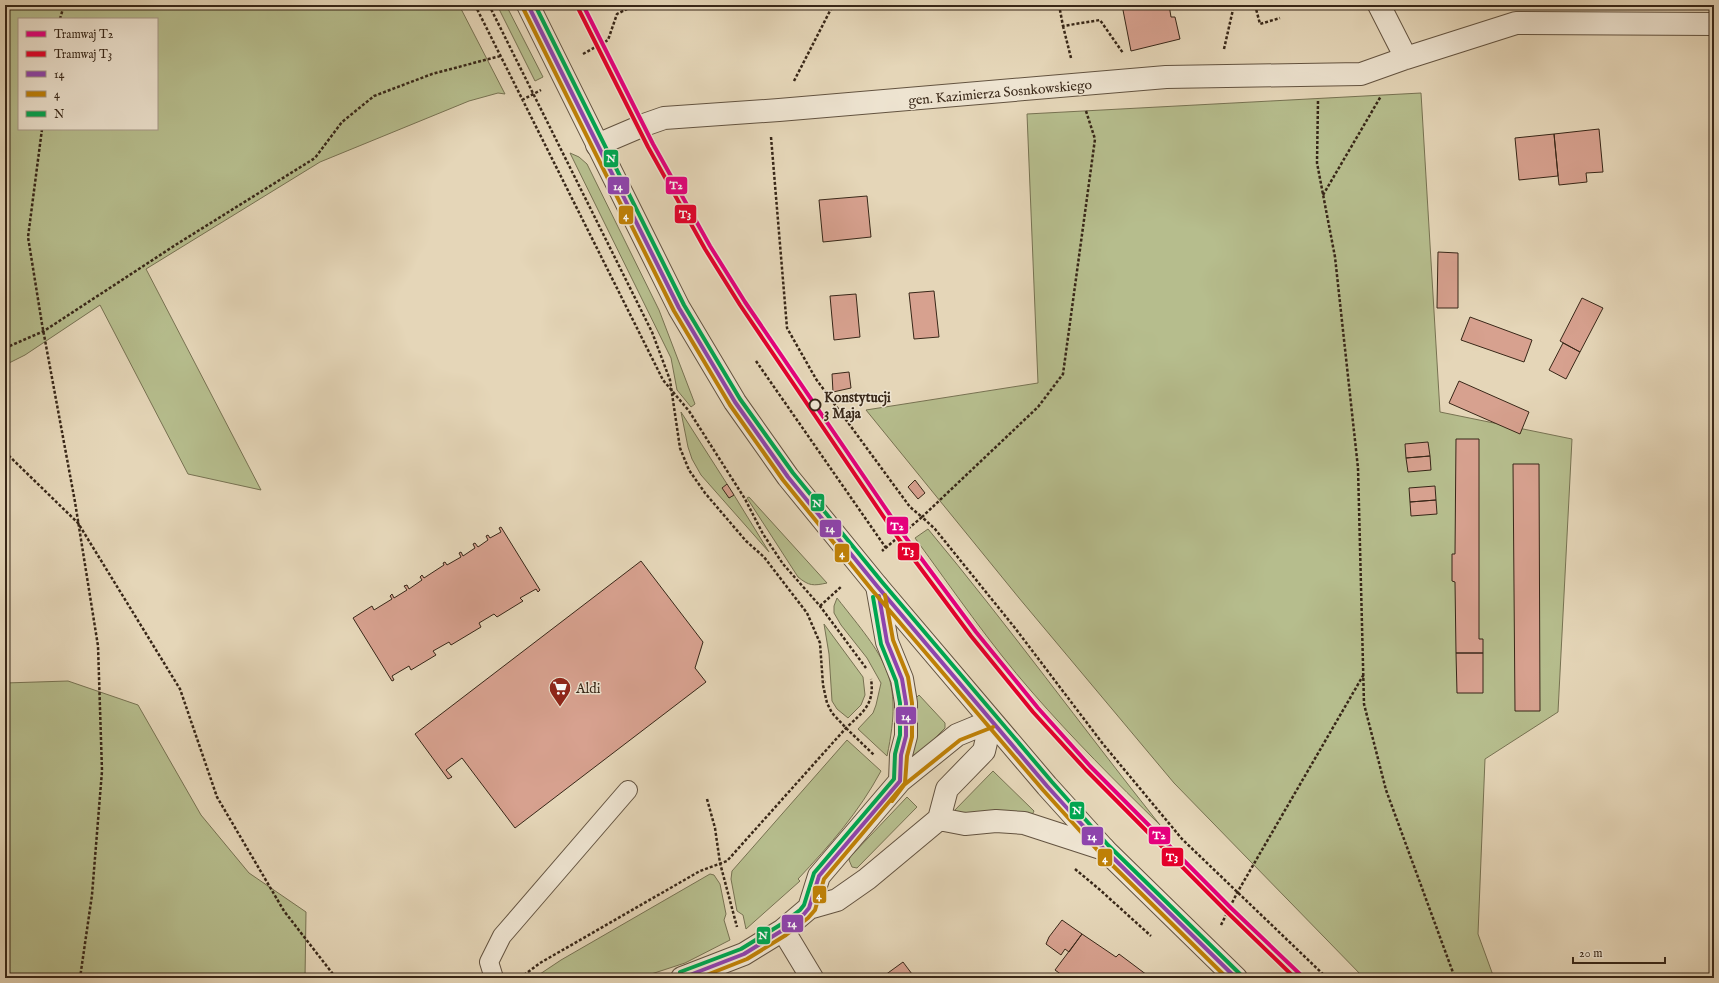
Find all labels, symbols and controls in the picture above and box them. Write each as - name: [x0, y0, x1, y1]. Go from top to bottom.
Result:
- legend: [18, 18, 158, 130]
- text: Tramwaj T2: [54, 27, 114, 42]
- text: Tramwaj T3: [54, 47, 112, 62]
- text: 14: [54, 67, 64, 82]
- street label: gen. Kazimierza Sosnkowskiego: [908, 76, 1093, 110]
- text: 4: [54, 87, 60, 102]
- text: N: [54, 107, 65, 122]
- line badge: N: [603, 149, 619, 168]
- text: N: [605, 152, 616, 166]
- line badge: 14: [607, 176, 630, 195]
- line badge: T2: [665, 176, 688, 195]
- text: T2: [668, 179, 683, 193]
- text: 14: [613, 180, 623, 194]
- line badge: T3: [674, 204, 697, 224]
- line badge: 4: [618, 205, 634, 225]
- text: T3: [678, 208, 691, 222]
- text: 4: [622, 209, 629, 223]
- place label: Konstytucji 3 Maja: [824, 389, 891, 423]
- marker: Konstytucji 3 Maja: [808, 398, 822, 412]
- line badge: N: [810, 493, 825, 512]
- text: N: [811, 497, 822, 511]
- line badge: T2: [886, 516, 909, 535]
- line badge: 14: [819, 519, 842, 538]
- text: T2: [889, 520, 904, 534]
- text: 14: [825, 522, 835, 536]
- line badge: T3: [897, 542, 920, 561]
- line badge: 4: [834, 543, 850, 563]
- text: T3: [901, 545, 914, 559]
- text: 4: [838, 547, 845, 561]
- supermarket icon: Aldi: [547, 675, 573, 708]
- place label: Aldi: [575, 680, 601, 698]
- line badge: 14: [895, 706, 917, 725]
- text: 14: [901, 710, 911, 724]
- line badge: N: [1069, 801, 1085, 820]
- text: N: [1071, 804, 1082, 818]
- line badge: 14: [1081, 826, 1104, 846]
- line badge: T2: [1148, 826, 1171, 845]
- text: T2: [1151, 829, 1166, 843]
- text: 14: [1087, 830, 1097, 844]
- line badge: T3: [1161, 847, 1184, 867]
- line badge: 4: [1097, 848, 1113, 867]
- text: T3: [1165, 851, 1178, 865]
- text: 4: [1101, 852, 1108, 866]
- line badge: 4: [812, 885, 827, 904]
- text: 4: [815, 889, 822, 903]
- line badge: 14: [781, 914, 804, 933]
- text: 14: [787, 917, 797, 931]
- line badge: N: [756, 926, 771, 945]
- text: N: [757, 929, 768, 943]
- scale bar: [1573, 939, 1665, 965]
- text: 20 m: [1579, 946, 1602, 961]

